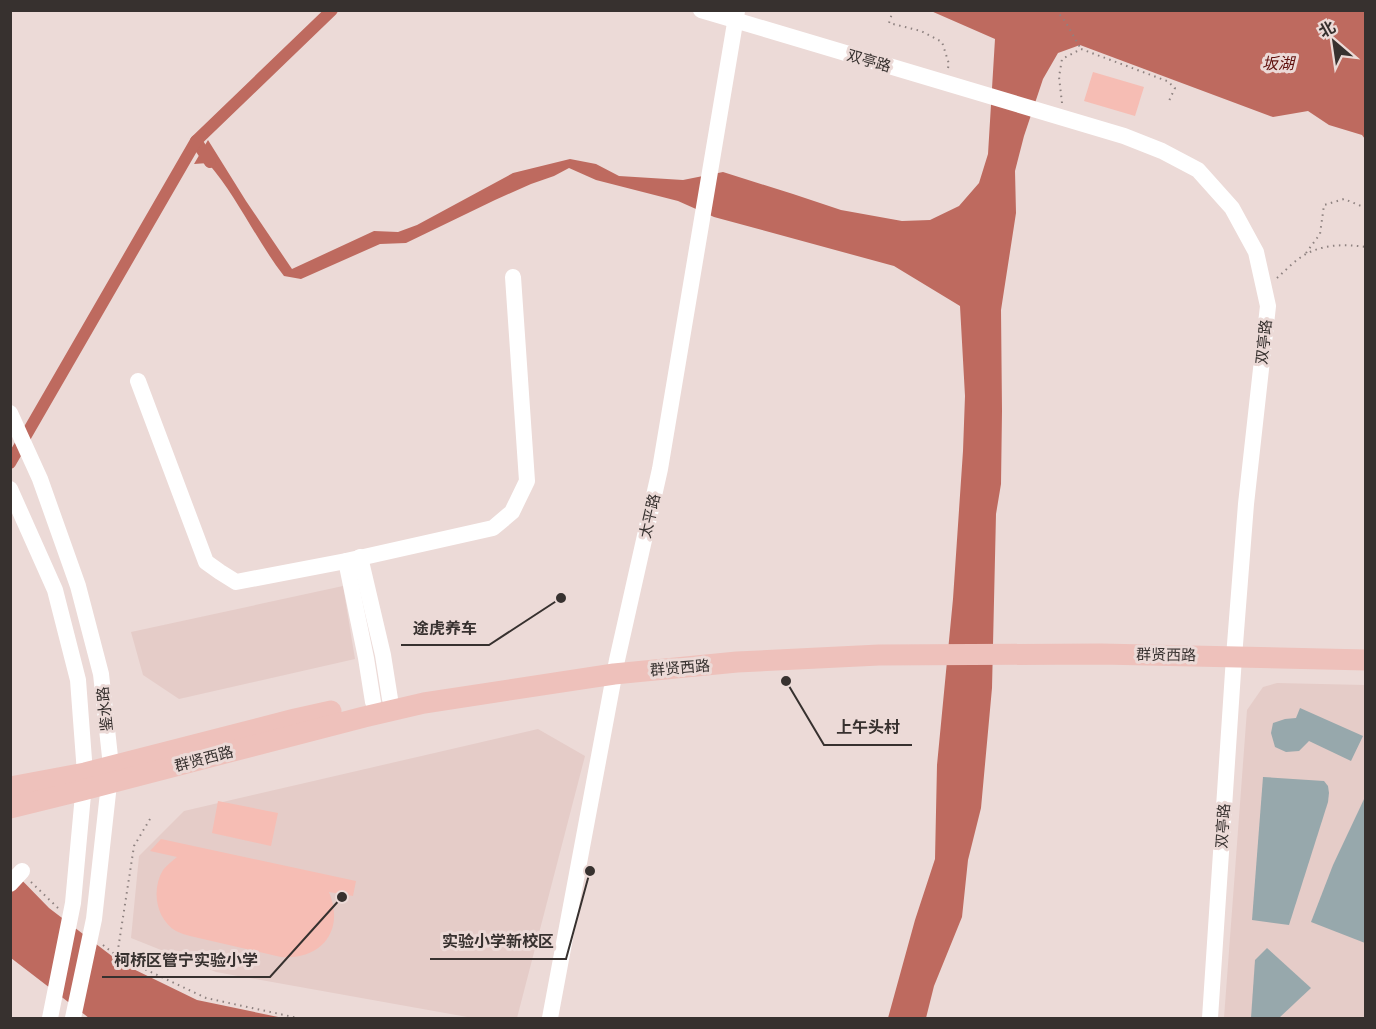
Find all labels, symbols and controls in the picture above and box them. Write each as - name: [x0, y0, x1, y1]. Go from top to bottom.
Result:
- north arrow: [1304, 12, 1364, 72]
- text: 北: [1315, 17, 1339, 42]
- street label: 双亭路: [845, 46, 893, 76]
- water label: 坂湖: [1262, 54, 1297, 73]
- street label: 双亭路: [1253, 319, 1275, 365]
- street label: 太平路: [636, 492, 664, 540]
- callout: 途虎养车: [401, 611, 489, 645]
- text: 途虎养车: [413, 619, 477, 638]
- street label: 群贤西路: [1136, 645, 1196, 665]
- street label: 群贤西路: [649, 656, 711, 680]
- street label: 鉴水路: [94, 686, 116, 732]
- callout: 上午头村: [824, 711, 912, 745]
- text: 上午头村: [836, 718, 900, 737]
- street label: 群贤西路: [173, 743, 235, 775]
- street label: 双亭路: [1212, 803, 1234, 849]
- callout: 实验小学新校区: [430, 925, 566, 959]
- text: 实验小学新校区: [442, 932, 554, 951]
- callout: 柯桥区管宁实验小学: [102, 943, 270, 977]
- text: 柯桥区管宁实验小学: [114, 951, 258, 970]

